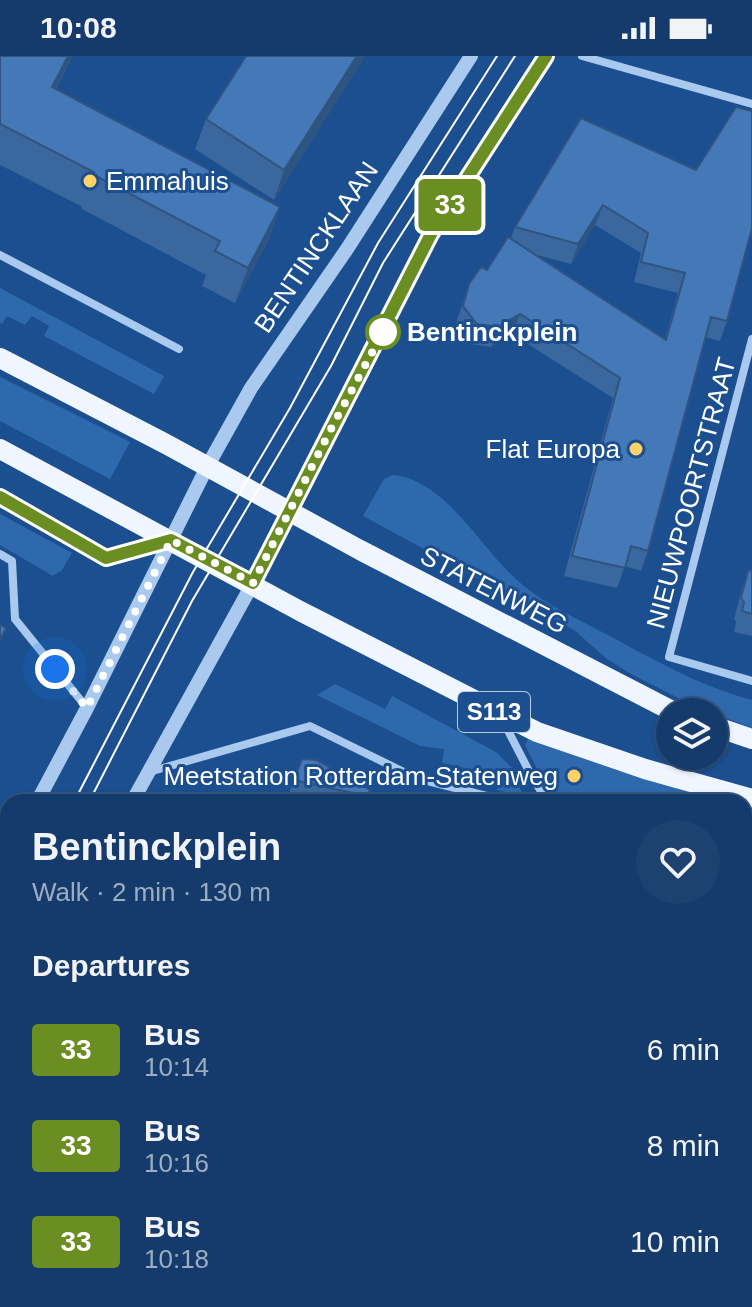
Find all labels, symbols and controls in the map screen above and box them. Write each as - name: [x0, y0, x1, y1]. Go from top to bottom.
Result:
- text: 10:08: [40, 11, 117, 44]
- street label: BENTINCKLAAN: [248, 156, 384, 338]
- place label: Emmahuis: [106, 166, 229, 196]
- marker: Emmahuis: [81, 172, 99, 190]
- line badge: 33: [414, 179, 486, 231]
- text: 33: [434, 189, 466, 220]
- marker: Bentinckplein: [366, 315, 400, 349]
- place label: Bentinckplein: [407, 317, 577, 347]
- street label: NIEUWPOORTSTRAAT: [640, 354, 742, 632]
- place label: Flat Europa: [486, 434, 621, 464]
- marker: Flat Europa: [627, 440, 645, 458]
- street label: STATENWEG: [416, 540, 572, 640]
- your location: [35, 649, 75, 689]
- road number: S113: [458, 692, 530, 732]
- map controls: [656, 698, 728, 770]
- button: layers: [656, 698, 728, 770]
- place label: Meetstation Rotterdam-Statenweg: [163, 761, 558, 791]
- marker: Meetstation Rotterdam-Statenweg: [565, 767, 583, 785]
- button: heart: [636, 820, 720, 904]
- text: Bentinckplein: [32, 826, 281, 868]
- text: Walk · 2 min · 130 m: [32, 877, 271, 907]
- text: Departures: [32, 949, 190, 982]
- text: Bus: [144, 1018, 201, 1051]
- text: 6 min: [647, 1033, 720, 1066]
- text: 33: [60, 1034, 92, 1065]
- text: 10:14: [144, 1052, 209, 1082]
- text: Bus: [144, 1114, 201, 1147]
- text: 8 min: [647, 1129, 720, 1162]
- text: 33: [60, 1130, 92, 1161]
- text: 10:16: [144, 1148, 209, 1178]
- text: Bus: [144, 1210, 201, 1243]
- text: 10 min: [630, 1225, 720, 1258]
- text: 33: [60, 1226, 92, 1257]
- text: 10:18: [144, 1244, 209, 1274]

